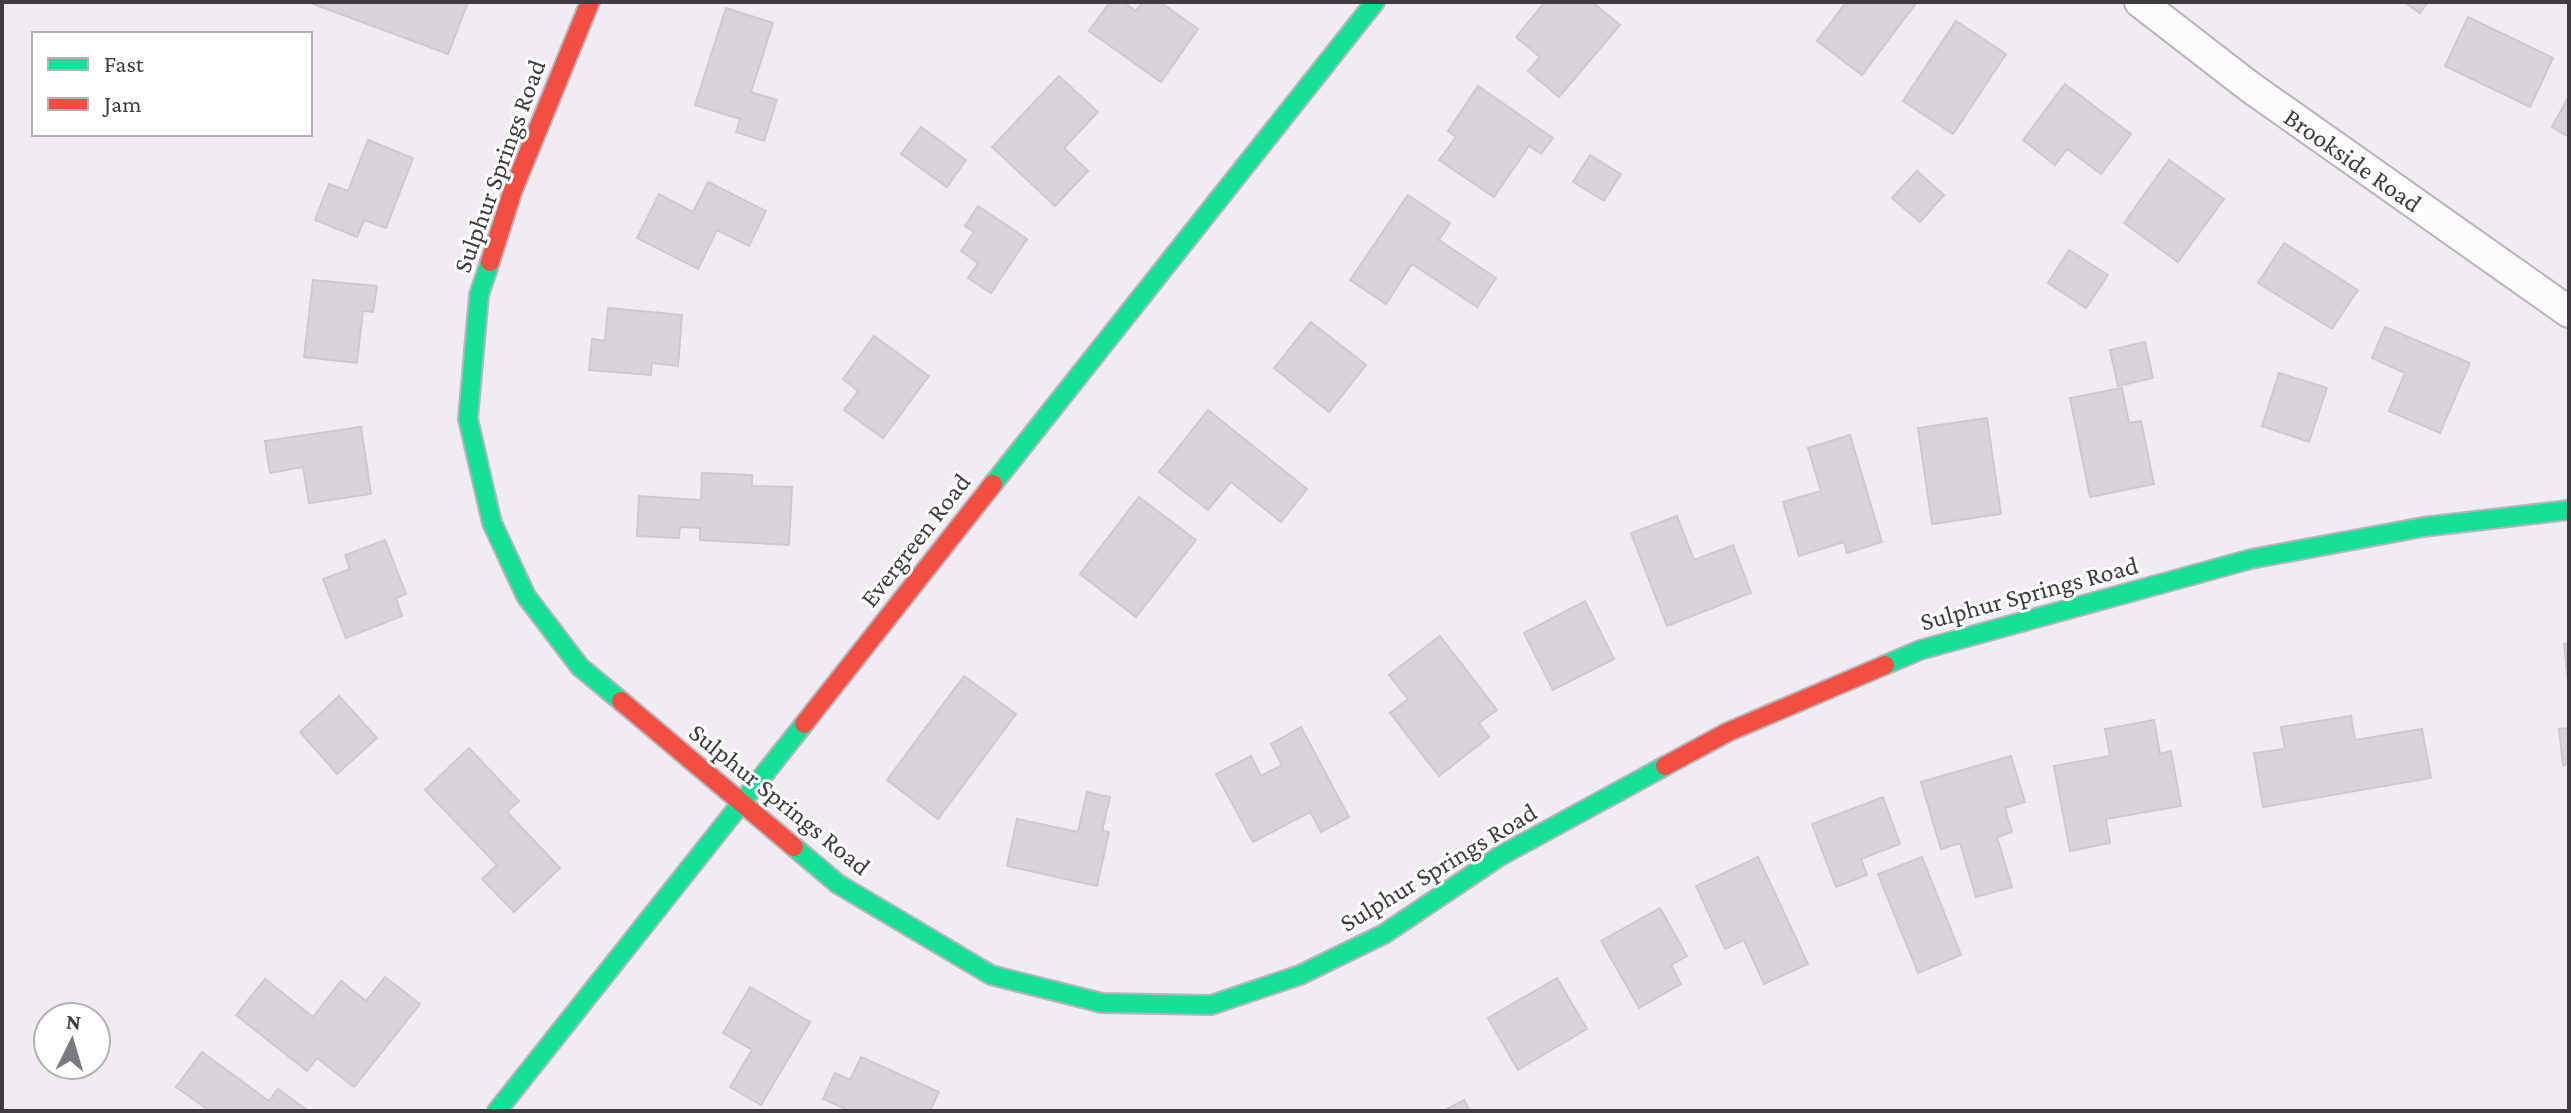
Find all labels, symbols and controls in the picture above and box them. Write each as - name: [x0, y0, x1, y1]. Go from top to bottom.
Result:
- legend: [32, 32, 312, 136]
- text: Fast: [104, 50, 145, 77]
- street label: Sulphur Springs Road: [447, 56, 552, 277]
- text: Jam: [102, 90, 142, 117]
- street label: Brookside Road: [2279, 102, 2427, 219]
- street label: Evergreen Road: [854, 468, 977, 613]
- street label: Sulphur Springs Road: [1917, 550, 2142, 637]
- street label: Sulphur Springs Road: [683, 718, 876, 881]
- street label: Sulphur Springs Road: [1335, 797, 1542, 938]
- north arrow: [32, 1001, 112, 1081]
- text: N: [65, 1008, 82, 1035]

